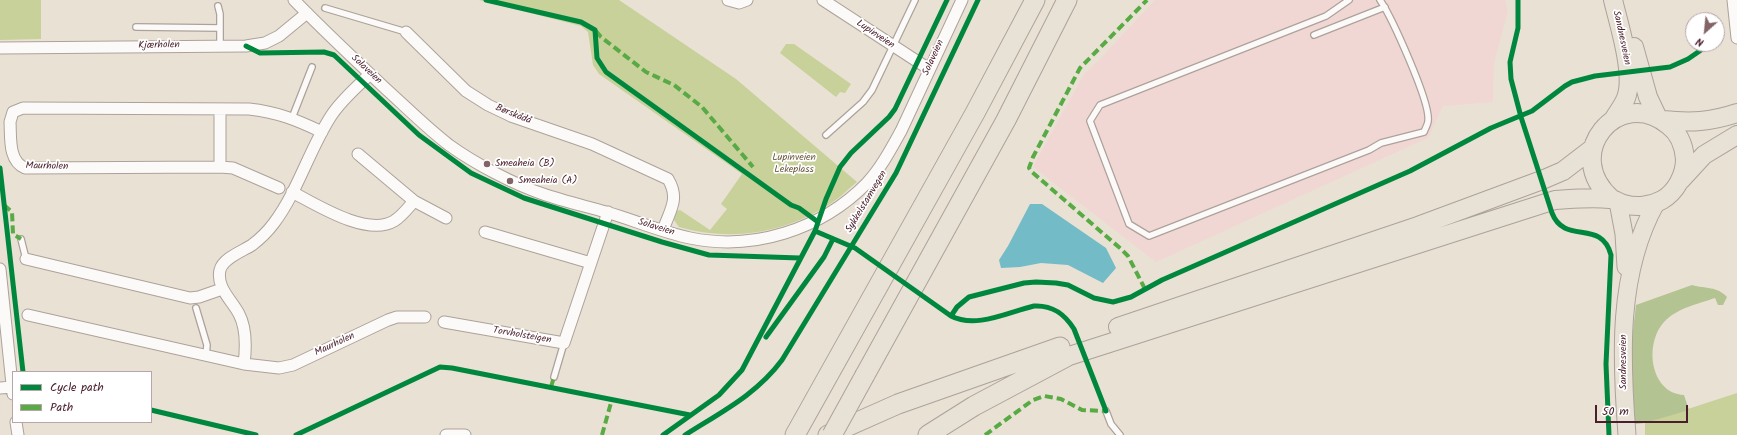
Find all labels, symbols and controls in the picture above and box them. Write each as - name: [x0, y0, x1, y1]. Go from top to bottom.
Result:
- street label: Sandnesveien: [1609, 10, 1633, 66]
- north arrow: [1685, 12, 1725, 52]
- street label: Lupinveien: [854, 18, 896, 52]
- text: N: [1693, 32, 1707, 51]
- street label: Solaveien: [921, 38, 947, 78]
- street label: Kjærholen: [138, 40, 180, 52]
- street label: Solaveien: [348, 53, 384, 87]
- street label: Børskådå: [493, 102, 533, 128]
- park label: Lupinveien Lekeplass: [772, 152, 816, 176]
- place label: Smeaheia (B): [495, 158, 555, 170]
- marker: Smeaheia (B): [482, 159, 492, 169]
- street label: Maurholen: [25, 161, 69, 173]
- street label: Sykkelstamvegen: [844, 169, 890, 235]
- place label: Smeaheia (A): [518, 175, 577, 187]
- marker: Smeaheia (A): [505, 176, 515, 186]
- street label: Solaveien: [636, 217, 676, 239]
- street label: Torvholsteigen: [492, 325, 552, 347]
- street label: Maurholen: [313, 331, 357, 359]
- street label: Sandnesveien: [1618, 334, 1630, 390]
- legend: [12, 371, 152, 423]
- text: Cycle path: [50, 378, 104, 397]
- scale bar: [1597, 397, 1690, 423]
- text: Path: [50, 398, 73, 417]
- text: 50 m: [1602, 402, 1629, 421]

